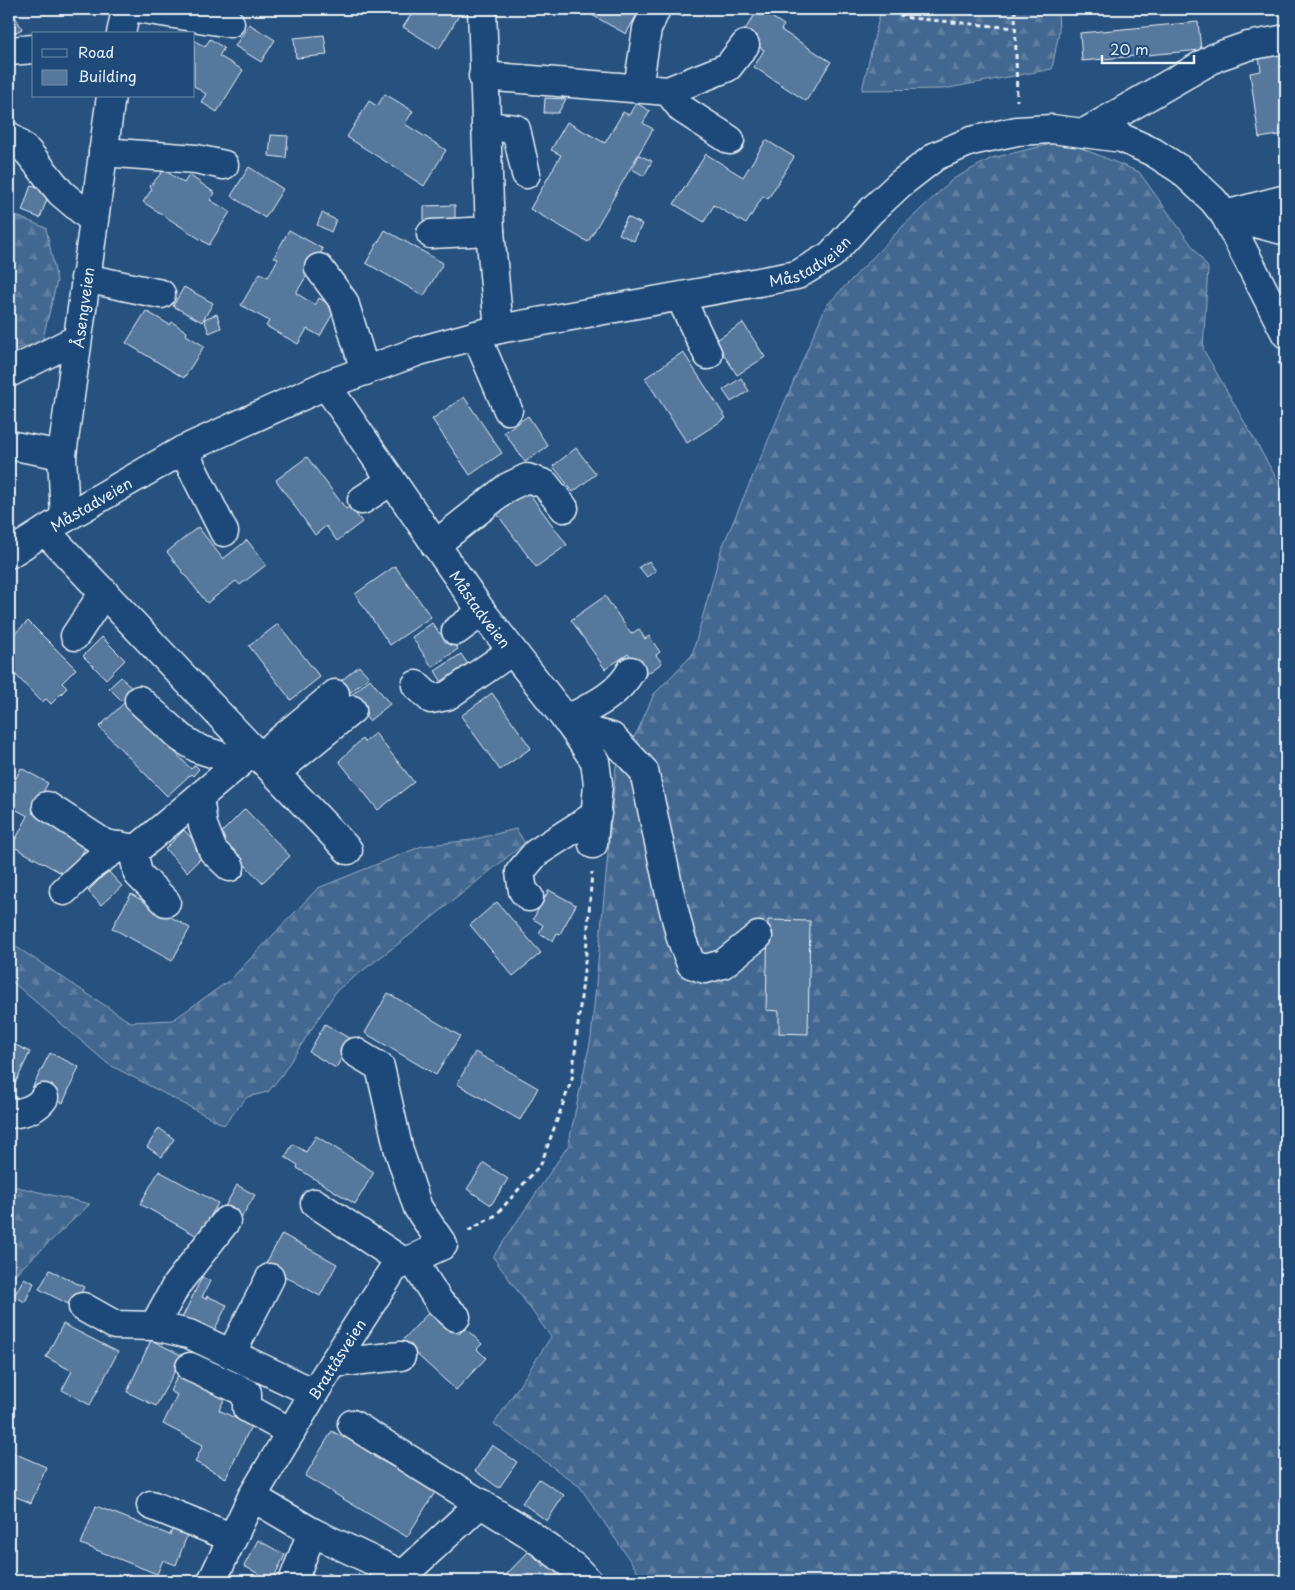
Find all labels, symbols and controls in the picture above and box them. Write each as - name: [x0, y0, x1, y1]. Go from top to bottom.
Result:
- legend: [32, 32, 195, 98]
- scale bar: [1102, 32, 1195, 64]
- text: 20 m: [1110, 37, 1149, 60]
- text: Road: [78, 40, 114, 63]
- text: Building: [78, 64, 137, 87]
- street label: Måstadveien: [767, 230, 855, 291]
- street label: Åsengveien: [65, 266, 99, 349]
- street label: Måstadveien: [45, 471, 136, 536]
- street label: Måstadveien: [445, 565, 517, 652]
- street label: Brattåsveien: [302, 1314, 371, 1404]

